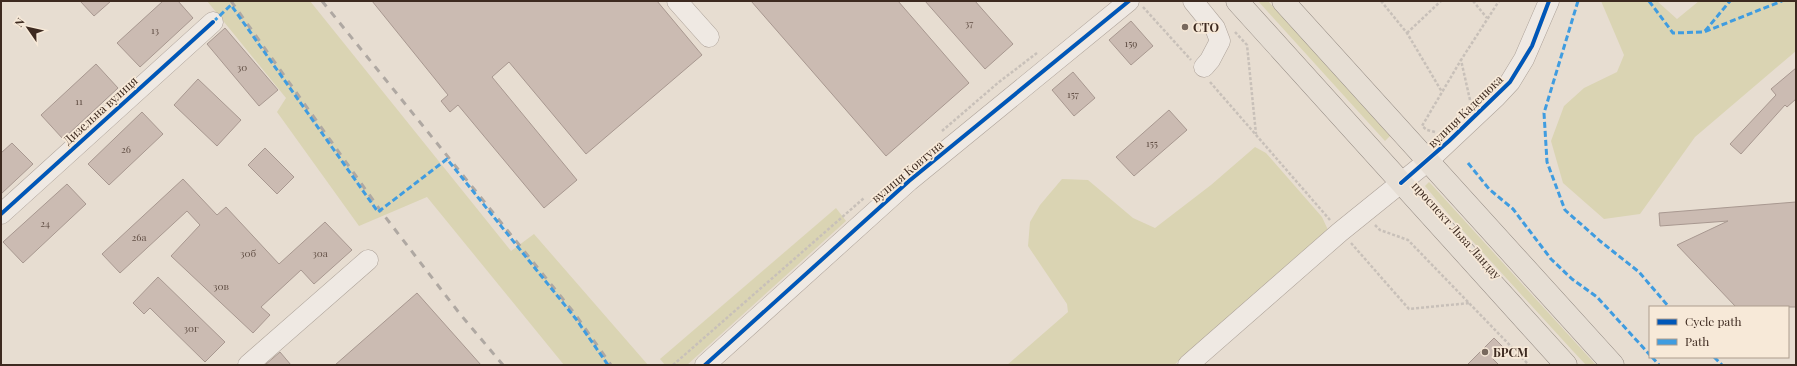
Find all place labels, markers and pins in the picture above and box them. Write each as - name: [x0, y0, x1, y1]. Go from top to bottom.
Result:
- place label: СТО: [1193, 19, 1219, 35]
- marker: СТО: [1180, 22, 1190, 32]
- place label: БРСМ: [1493, 344, 1528, 360]
- marker: БРСМ: [1480, 347, 1490, 357]

